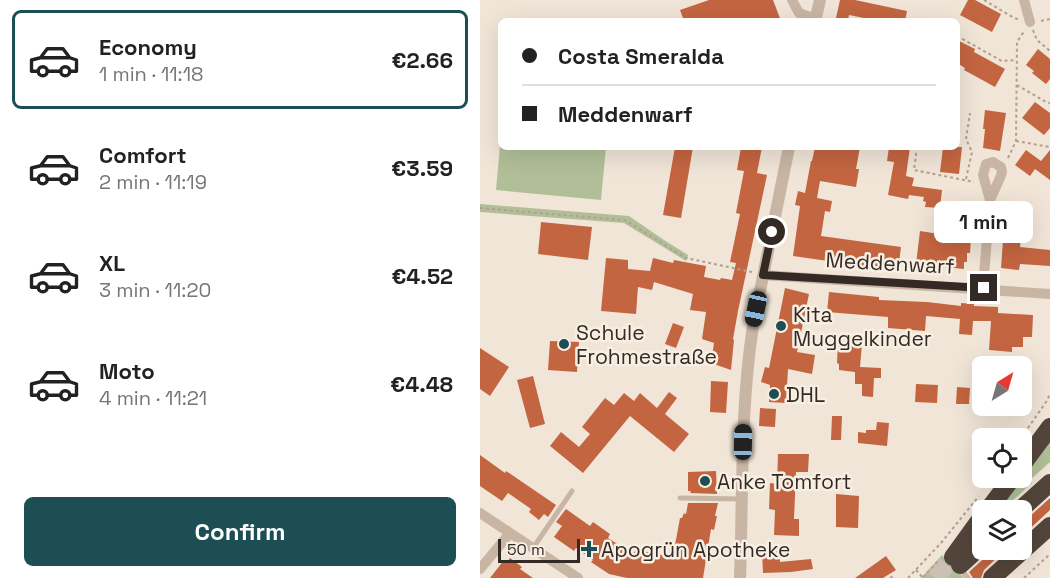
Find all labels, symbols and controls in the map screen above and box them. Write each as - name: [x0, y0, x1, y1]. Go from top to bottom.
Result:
- icon: car: [27, 33, 81, 87]
- text: Economy: [99, 33, 197, 61]
- text: Costa Smeralda: [558, 42, 724, 70]
- text: €2.66: [391, 46, 453, 74]
- text: 1 min · 11:18: [99, 61, 203, 87]
- text: Meddenwarf: [558, 100, 693, 128]
- icon: car: [27, 141, 81, 195]
- text: Comfort: [99, 141, 187, 169]
- text: €3.59: [391, 154, 453, 182]
- text: 2 min · 11:19: [99, 169, 207, 195]
- callout: 1 min: [934, 201, 1034, 243]
- text: 1 min: [959, 209, 1008, 235]
- route start: [758, 218, 785, 245]
- street label: Meddenwarf: [825, 246, 955, 280]
- icon: car: [27, 249, 81, 303]
- text: XL: [99, 249, 125, 277]
- text: €4.52: [391, 262, 453, 290]
- route end: [970, 274, 997, 301]
- text: 3 min · 11:20: [99, 277, 211, 303]
- car: [743, 290, 769, 328]
- place label: Kita Muggelkinder: [793, 301, 932, 352]
- place label: Schule Frohmestraße: [576, 319, 717, 370]
- marker: Kita Muggelkinder: [774, 319, 788, 333]
- marker: Schule Frohmestraße: [557, 337, 571, 351]
- north arrow: [972, 356, 1032, 416]
- map controls: [972, 356, 1032, 560]
- icon: car: [27, 357, 81, 411]
- text: Moto: [99, 357, 155, 385]
- text: €4.48: [390, 370, 453, 398]
- place label: DHL: [786, 381, 825, 408]
- text: 4 min · 11:21: [99, 385, 207, 411]
- marker: DHL: [767, 387, 781, 401]
- car: [734, 424, 752, 460]
- button: locate: [972, 428, 1032, 488]
- place label: Anke Tomfort: [717, 468, 851, 495]
- marker: Anke Tomfort: [698, 474, 712, 488]
- button: Confirm: [24, 497, 456, 566]
- button: layers: [972, 500, 1032, 560]
- scale bar: [498, 536, 580, 564]
- place label: Apogrün Apotheke: [601, 536, 790, 563]
- text: 50 m: [507, 539, 545, 560]
- marker: Apogrün Apotheke: [582, 542, 596, 556]

